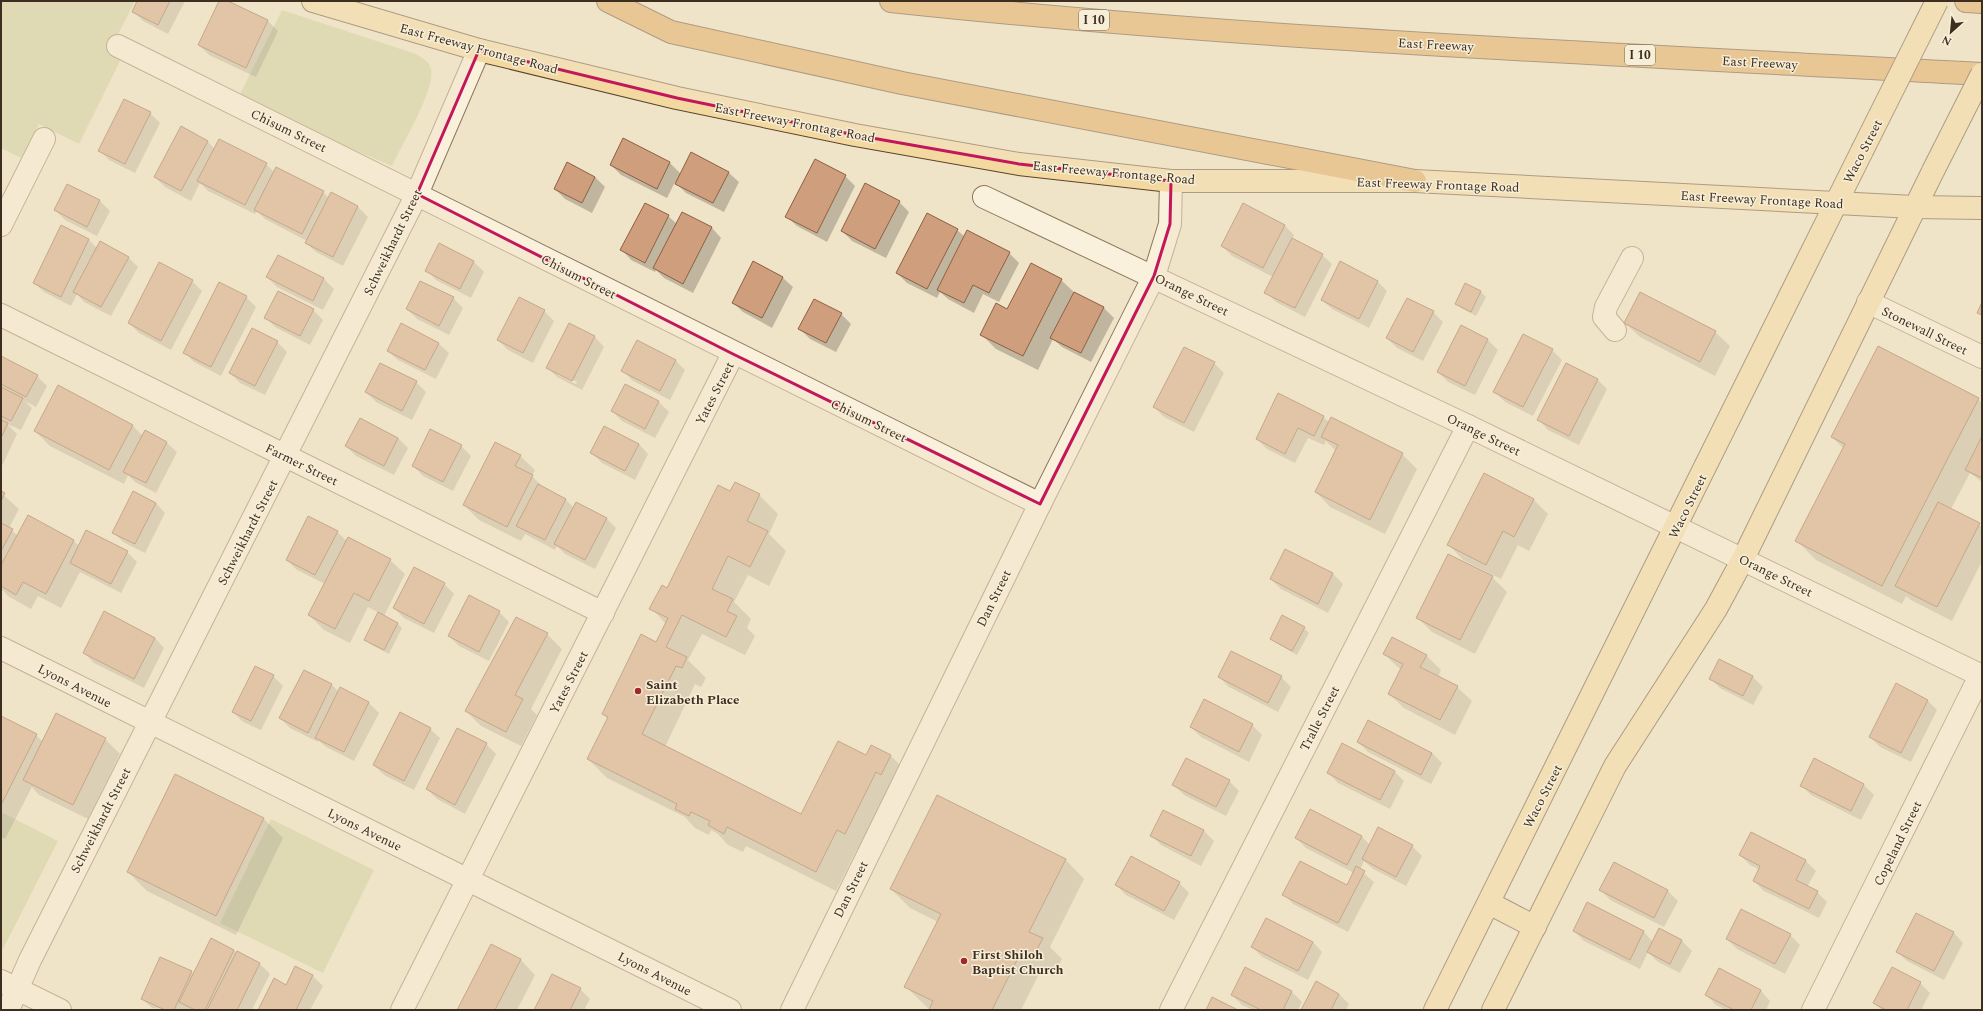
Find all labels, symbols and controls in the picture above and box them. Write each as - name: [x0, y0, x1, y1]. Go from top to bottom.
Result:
- road number: I 10: [1079, 10, 1109, 30]
- north arrow: [1931, 12, 1971, 52]
- street label: East Freeway Frontage Road: [397, 18, 560, 80]
- text: N: [1939, 31, 1955, 50]
- street label: East Freeway: [1398, 33, 1475, 57]
- road number: I 10: [1625, 45, 1655, 65]
- street label: East Freeway: [1722, 51, 1799, 75]
- street label: East Freeway Frontage Road: [713, 98, 877, 148]
- street label: Chisum Street: [247, 104, 330, 158]
- street label: Waco Street: [1838, 116, 1888, 187]
- street label: East Freeway Frontage Road: [1032, 156, 1196, 190]
- street label: East Freeway Frontage Road: [1356, 172, 1520, 198]
- street label: Schweikhardt Street: [358, 185, 428, 299]
- street label: East Freeway Frontage Road: [1680, 186, 1844, 214]
- street label: Chisum Street: [537, 249, 620, 305]
- street label: Orange Street: [1151, 268, 1232, 322]
- street label: Stonewall Street: [1878, 301, 1971, 361]
- street label: Yates Street: [690, 358, 740, 429]
- street label: Chisum Street: [827, 394, 910, 448]
- street label: Orange Street: [1443, 408, 1524, 462]
- street label: Farmer Street: [262, 439, 342, 491]
- street label: Waco Street: [1664, 470, 1712, 542]
- street label: Schweikhardt Street: [213, 476, 283, 589]
- street label: Orange Street: [1735, 549, 1816, 603]
- street label: Dan Street: [971, 566, 1017, 630]
- street label: Yates Street: [544, 647, 594, 718]
- street label: Lyons Avenue: [34, 659, 115, 713]
- place label: Saint Elizabeth Place: [646, 675, 740, 710]
- street label: Tralle Street: [1295, 682, 1345, 755]
- marker: Saint Elizabeth Place: [633, 686, 643, 696]
- street label: Waco Street: [1518, 761, 1568, 832]
- street label: Schweikhardt Street: [66, 764, 136, 877]
- street label: Copeland Street: [1869, 797, 1927, 889]
- street label: Lyons Avenue: [324, 803, 405, 857]
- street label: Dan Street: [828, 857, 874, 921]
- place label: First Shiloh Baptist Church: [972, 945, 1064, 980]
- street label: Lyons Avenue: [614, 947, 695, 1001]
- marker: First Shiloh Baptist Church: [959, 956, 969, 966]

